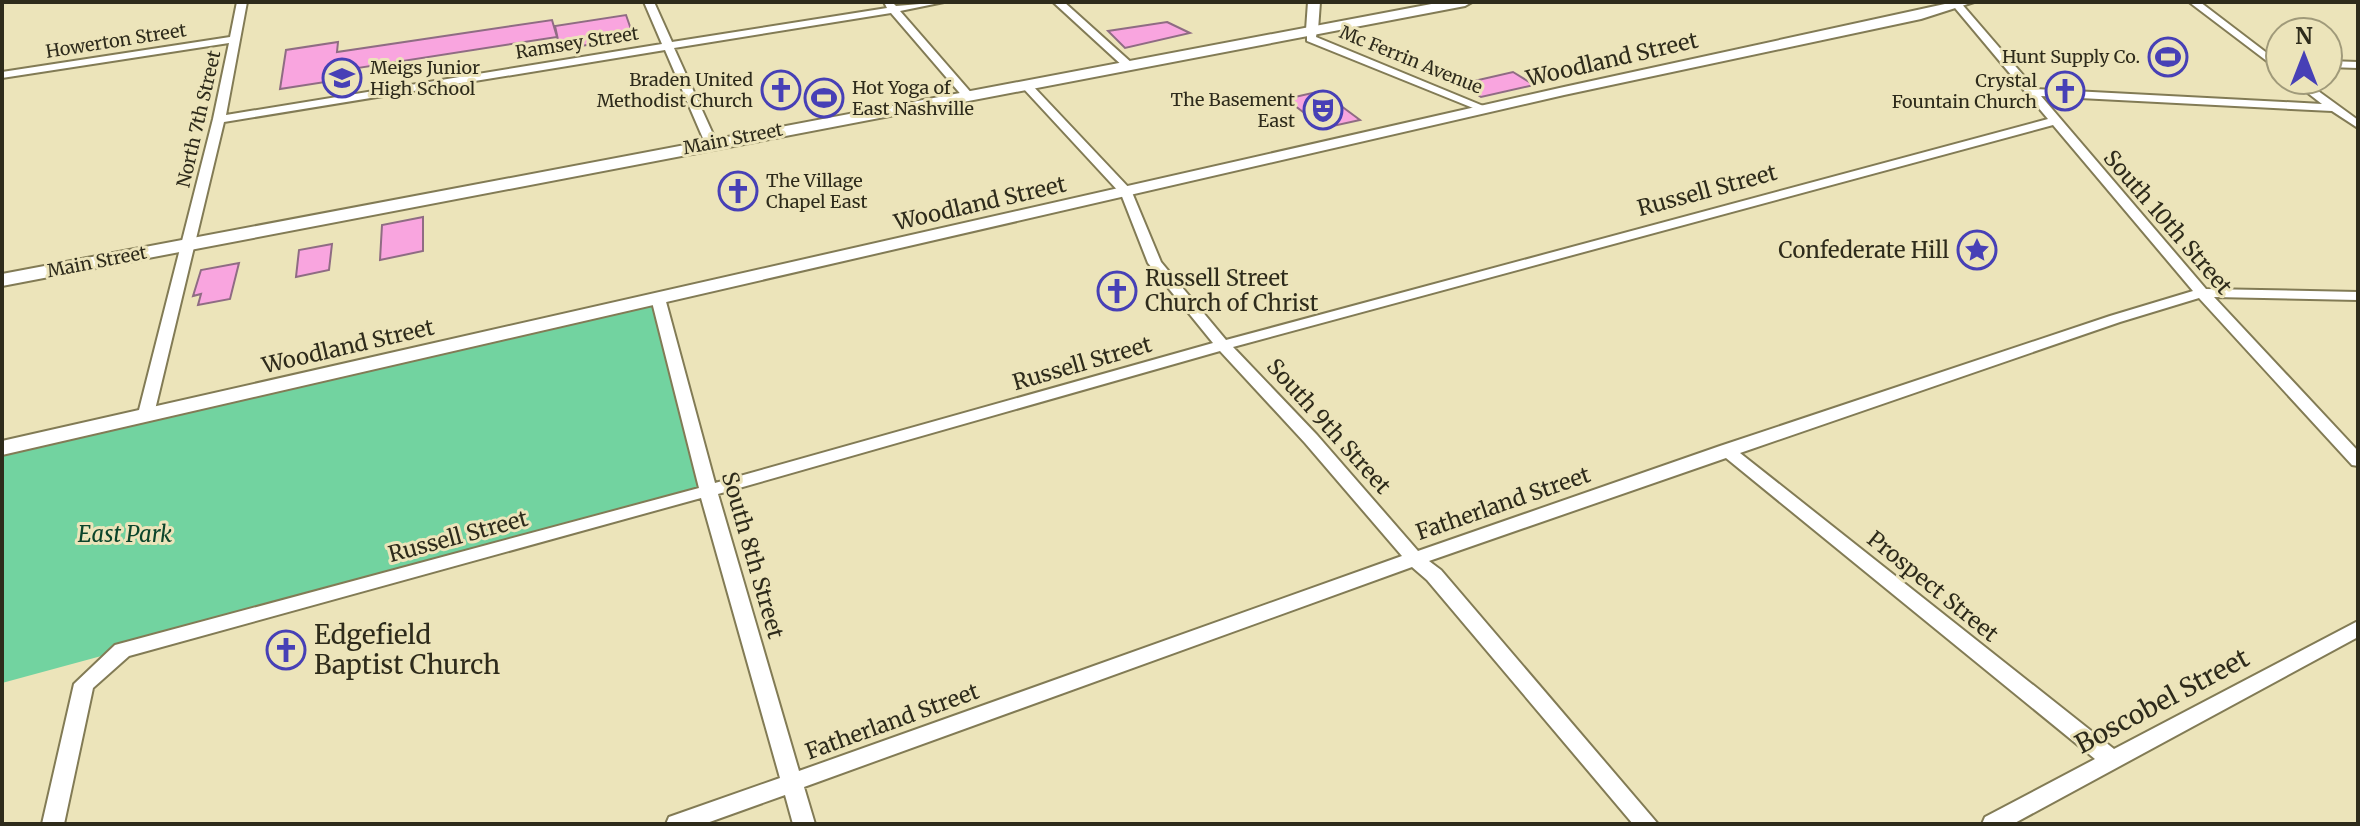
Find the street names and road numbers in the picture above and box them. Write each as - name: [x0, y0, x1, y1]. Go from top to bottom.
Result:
- street label: Howerton Street: [44, 18, 188, 63]
- street label: Mc Ferrin Avenue: [1336, 20, 1486, 99]
- street label: Ramsey Street: [514, 21, 640, 64]
- street label: Woodland Street: [1522, 26, 1701, 93]
- street label: North 7th Street: [172, 48, 225, 190]
- street label: Main Street: [681, 118, 785, 159]
- street label: South 10th Street: [2098, 144, 2239, 300]
- street label: Russell Street: [1634, 158, 1780, 222]
- street label: Woodland Street: [890, 170, 1069, 237]
- street label: Main Street: [45, 241, 149, 282]
- street label: Woodland Street: [258, 313, 437, 380]
- street label: Russell Street: [1009, 330, 1155, 396]
- street label: South 9th Street: [1261, 353, 1397, 500]
- street label: Fatherland Street: [1412, 460, 1594, 546]
- street label: South 8th Street: [716, 468, 790, 642]
- street label: Russell Street: [385, 504, 531, 568]
- street label: Prospect Street: [1862, 525, 2005, 648]
- street label: Boscobel Street: [2069, 641, 2255, 760]
- street label: Fatherland Street: [801, 676, 983, 765]

